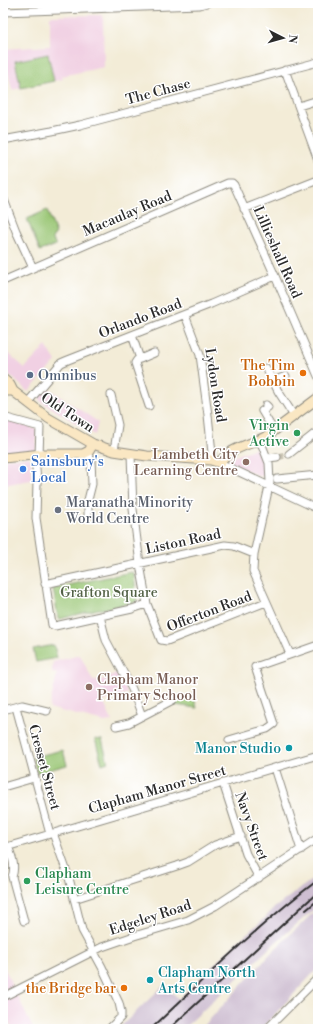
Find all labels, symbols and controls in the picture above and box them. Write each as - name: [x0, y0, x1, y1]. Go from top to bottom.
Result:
- north arrow: [263, 18, 303, 58]
- text: N: [285, 34, 299, 44]
- street label: The Chase: [124, 75, 193, 109]
- street label: Macaulay Road: [80, 187, 175, 241]
- street label: Lillieshall Road: [249, 203, 305, 301]
- street label: Orlando Road: [96, 295, 184, 343]
- street label: Lydon Road: [200, 347, 230, 424]
- place label: The Tim Bobbin: [240, 357, 296, 391]
- place label: Omnibus: [38, 367, 96, 385]
- marker: The Tim Bobbin: [298, 368, 308, 378]
- marker: Omnibus: [25, 370, 35, 380]
- street label: Old Town: [37, 389, 98, 437]
- place label: Virgin Active: [248, 417, 290, 451]
- marker: Virgin Active: [292, 428, 302, 438]
- place label: Lambeth City Learning Centre: [134, 446, 238, 480]
- place label: Sainsbury's Local: [31, 453, 104, 487]
- marker: Lambeth City Learning Centre: [241, 457, 251, 467]
- marker: Sainsbury's Local: [18, 464, 28, 474]
- place label: Maranatha Minority World Centre: [65, 494, 193, 528]
- marker: Maranatha Minority World Centre: [53, 505, 63, 515]
- street label: Liston Road: [144, 525, 223, 559]
- park label: Grafton Square: [60, 584, 158, 602]
- street label: Offerton Road: [164, 587, 254, 636]
- place label: Clapham Manor Primary School: [97, 671, 198, 705]
- marker: Clapham Manor Primary School: [84, 682, 94, 692]
- street label: Cresset Street: [24, 723, 64, 812]
- place label: Manor Studio: [195, 740, 281, 758]
- marker: Manor Studio: [284, 743, 294, 753]
- street label: Clapham Manor Street: [86, 762, 228, 818]
- street label: Navy Street: [230, 790, 272, 863]
- place label: Clapham Leisure Centre: [35, 865, 129, 899]
- marker: Clapham Leisure Centre: [22, 876, 32, 886]
- street label: Edgeley Road: [107, 896, 194, 940]
- place label: Clapham North Arts Centre: [157, 964, 256, 998]
- marker: Clapham North Arts Centre: [145, 975, 155, 985]
- place label: the Bridge bar: [26, 980, 116, 998]
- marker: the Bridge bar: [119, 983, 129, 993]

